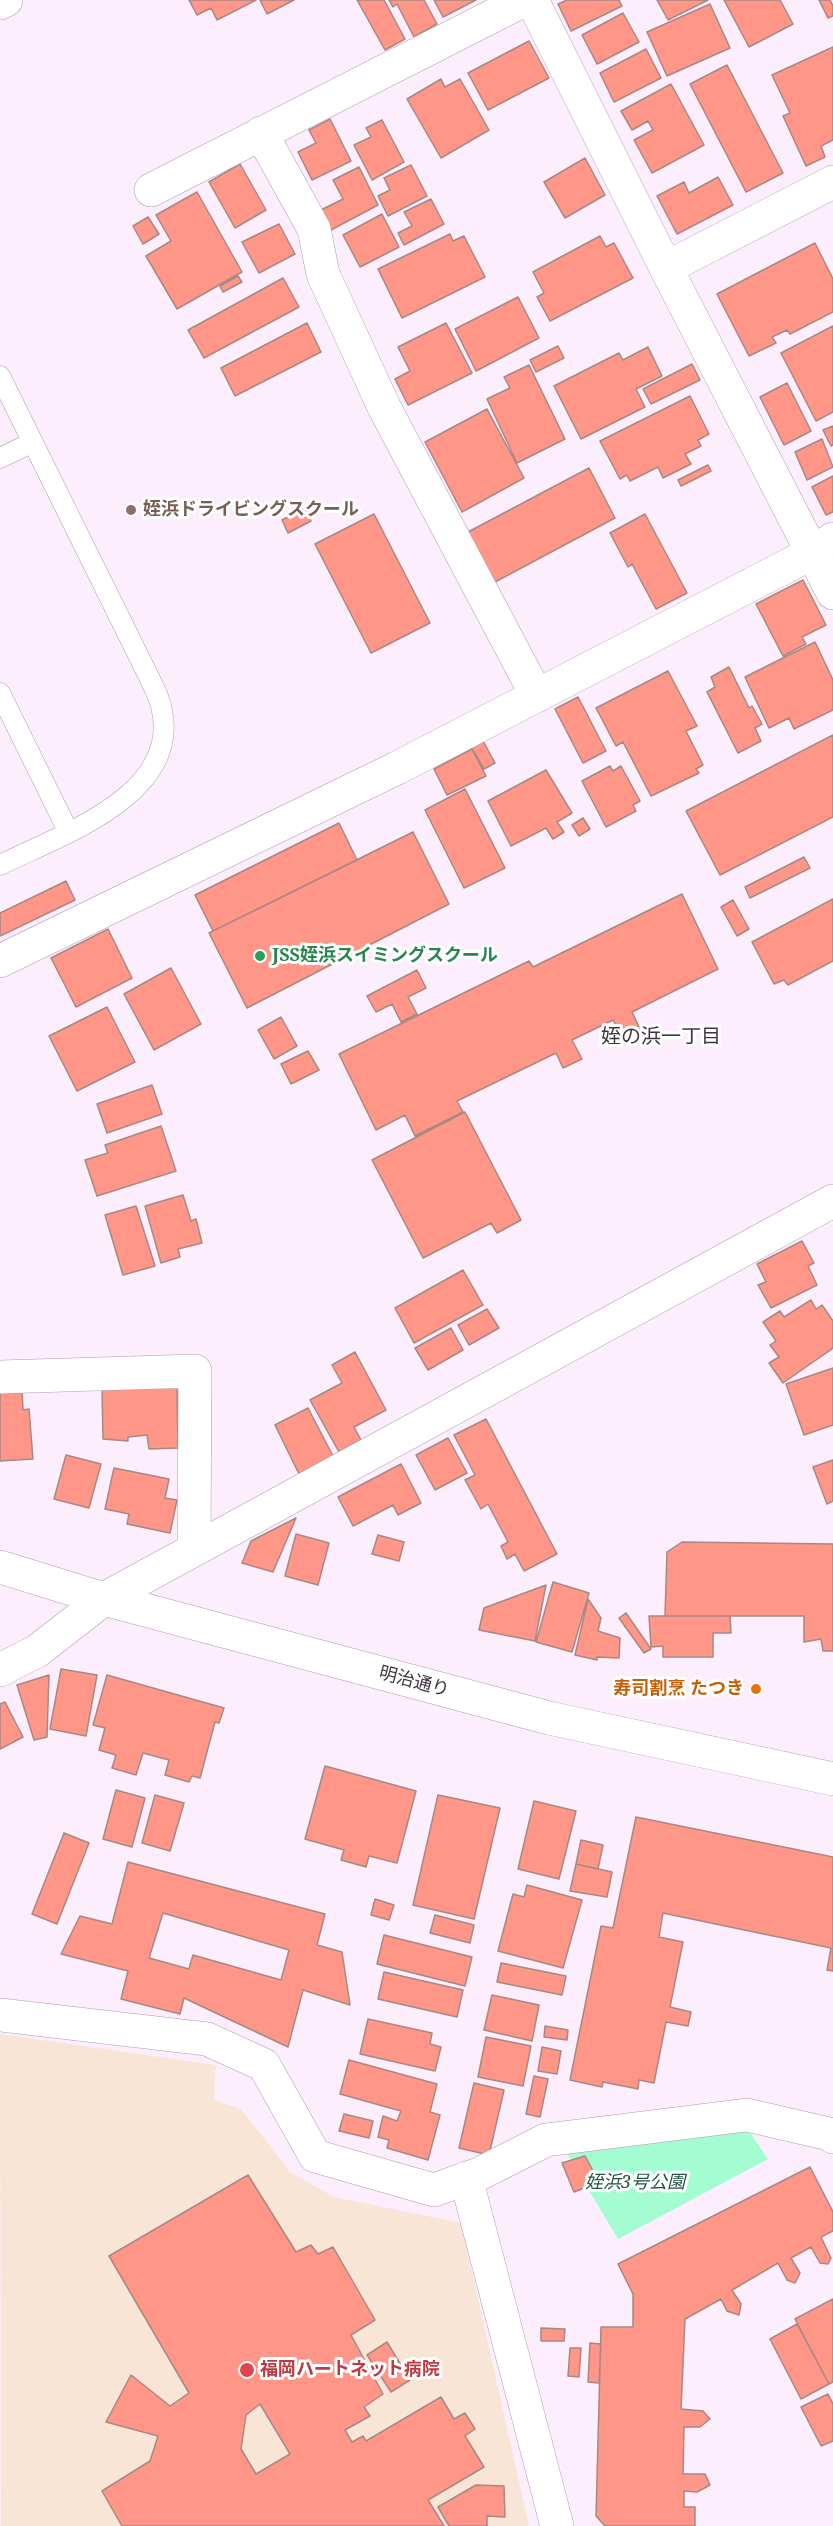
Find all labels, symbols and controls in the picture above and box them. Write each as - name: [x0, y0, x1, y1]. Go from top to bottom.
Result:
- place label: 姪浜ドライビングスクール: [143, 499, 359, 521]
- marker: 姪浜ドライビングスクール: [124, 503, 138, 517]
- place label: JSS姪浜スイミングスクール: [272, 945, 498, 967]
- marker: JSS姪浜スイミングスクール: [253, 949, 267, 963]
- district label: 姪の浜一丁目: [601, 1025, 721, 1049]
- street label: 明治通り: [376, 1662, 452, 1702]
- place label: 寿司割烹 たつき: [613, 1678, 744, 1700]
- marker: 寿司割烹 たつき: [749, 1682, 763, 1696]
- park label: 姪浜3号公園: [585, 2172, 685, 2194]
- place label: 福岡ハートネット病院: [260, 2359, 440, 2381]
- marker: 福岡ハートネット病院: [238, 2361, 256, 2379]

